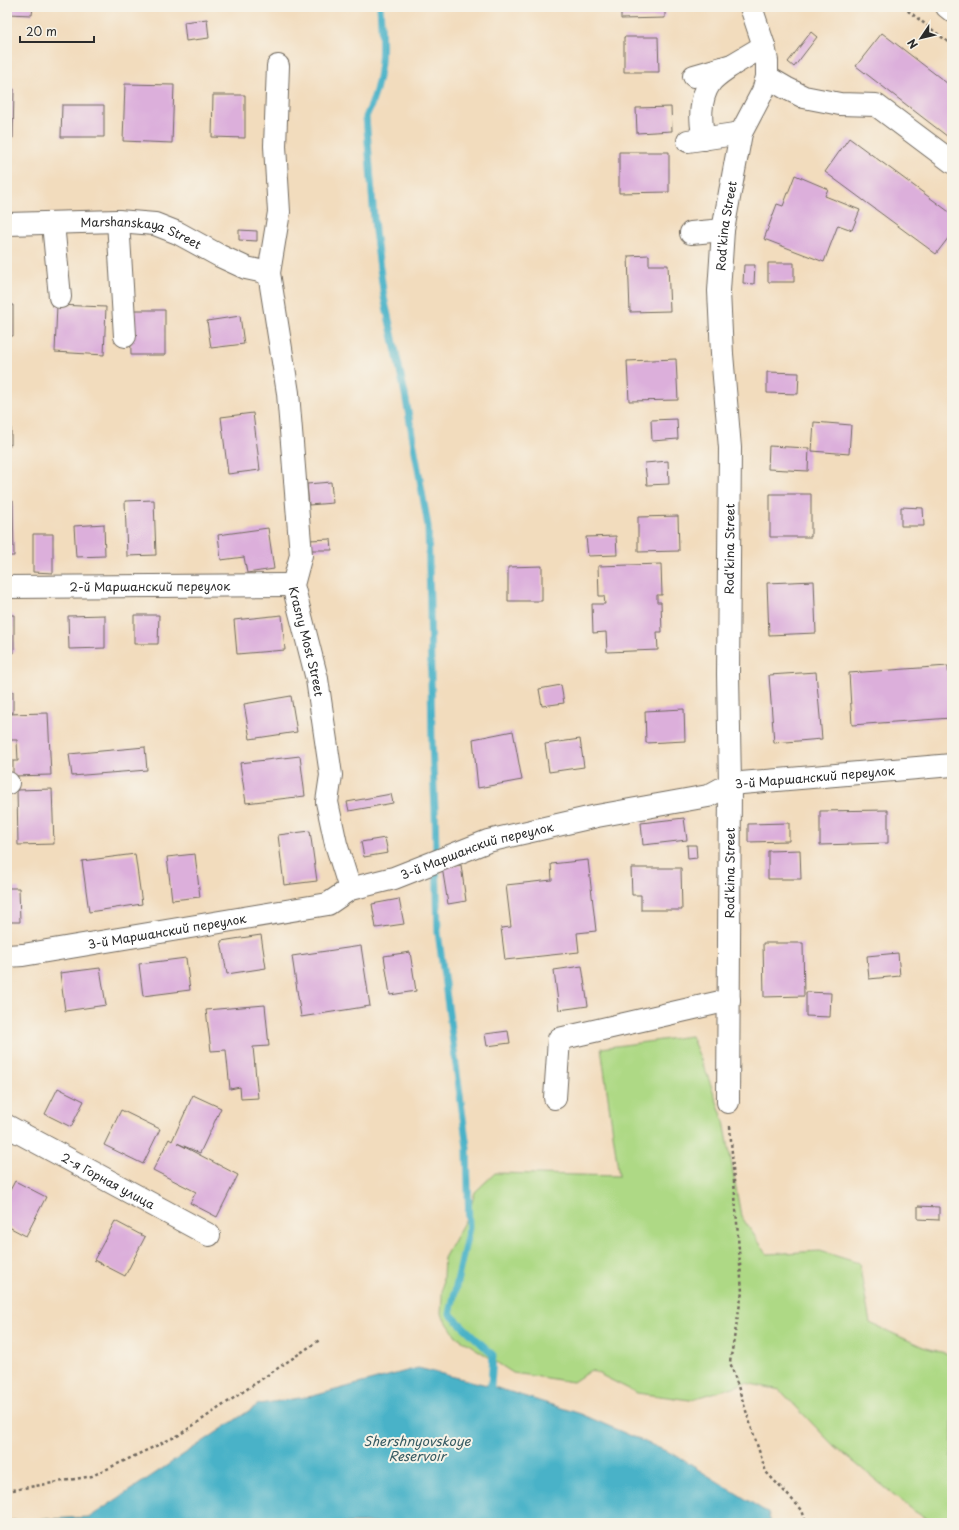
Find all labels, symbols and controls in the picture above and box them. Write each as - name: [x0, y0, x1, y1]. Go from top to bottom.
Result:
- scale bar: [20, 18, 94, 44]
- north arrow: [901, 18, 941, 58]
- text: 20 m: [26, 22, 57, 40]
- text: N: [903, 35, 922, 52]
- street label: Rod'kina Street: [711, 179, 741, 272]
- street label: Marshanskaya Street: [80, 212, 205, 253]
- street label: Rod'kina Street: [720, 503, 739, 595]
- street label: 2-й Маршанский переулок: [70, 576, 231, 596]
- street label: Krasny Most Street: [285, 584, 328, 698]
- street label: 3-й Маршанский переулок: [734, 761, 896, 793]
- street label: 3-й Маршанский переулок: [398, 817, 556, 884]
- street label: Rod'kina Street: [720, 827, 739, 918]
- street label: 3-й Маршанский переулок: [86, 909, 248, 953]
- street label: 2-я Горная улица: [58, 1148, 159, 1213]
- water label: Shershnyovskoye Reservoir: [364, 1431, 472, 1465]

